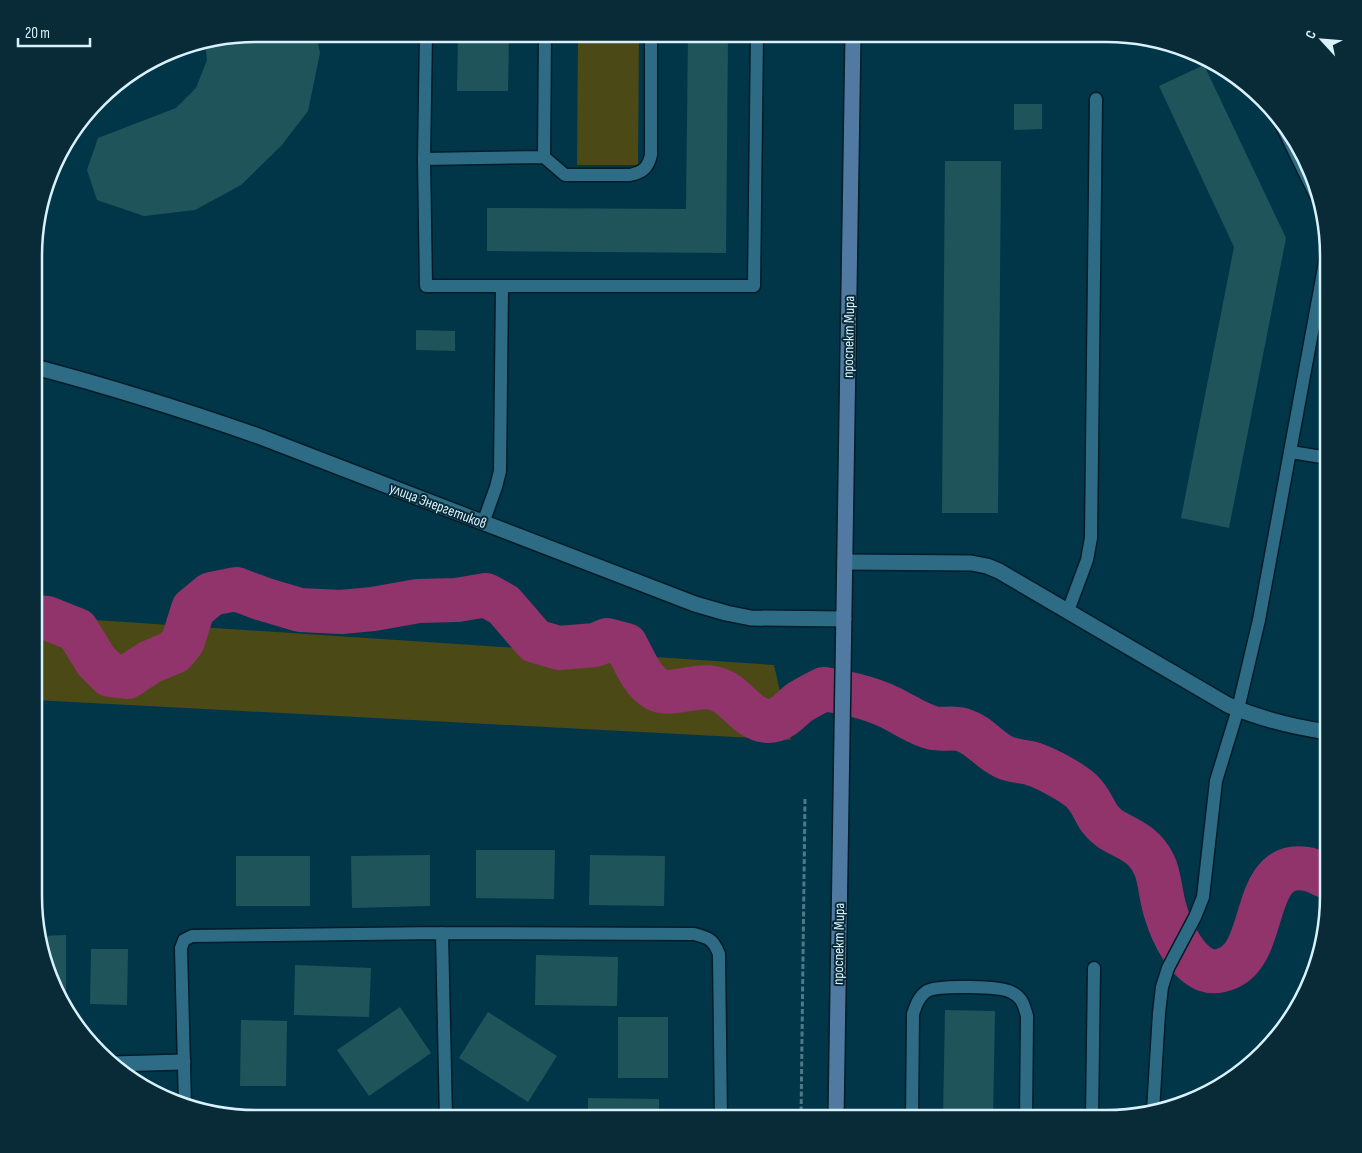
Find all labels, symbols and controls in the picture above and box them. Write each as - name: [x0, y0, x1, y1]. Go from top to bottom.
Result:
- scale bar: [18, 15, 90, 47]
- north arrow: [1297, 15, 1347, 65]
- text: 20 m: [25, 24, 50, 43]
- text: С: [1302, 28, 1320, 41]
- street label: проспект Мира: [839, 296, 859, 378]
- street label: улица Энергетиков: [387, 479, 489, 533]
- street label: проспект Мира: [829, 903, 849, 985]

